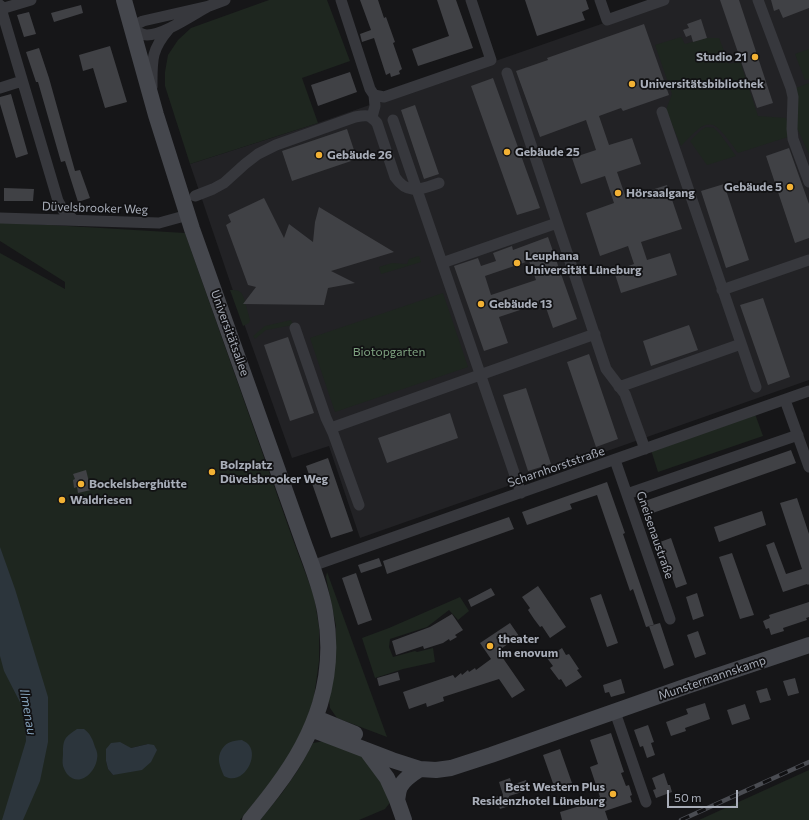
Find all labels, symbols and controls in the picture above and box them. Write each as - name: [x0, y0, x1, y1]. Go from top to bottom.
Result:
- place label: Studio 21: [696, 50, 747, 64]
- marker: Studio 21: [750, 52, 760, 62]
- place label: Universitätsbibliothek: [640, 77, 764, 91]
- marker: Universitätsbibliothek: [627, 79, 637, 89]
- place label: Gebäude 25: [515, 145, 580, 159]
- marker: Gebäude 25: [502, 147, 512, 157]
- place label: Gebäude 26: [327, 148, 392, 162]
- marker: Gebäude 26: [314, 150, 324, 160]
- place label: Gebäude 5: [724, 180, 782, 194]
- marker: Gebäude 5: [785, 182, 795, 192]
- place label: Hörsaalgang: [626, 186, 695, 200]
- marker: Hörsaalgang: [613, 188, 623, 198]
- street label: Düvelsbrooker Weg: [42, 199, 148, 217]
- place label: Leuphana Universität Lüneburg: [525, 249, 642, 277]
- marker: Leuphana Universität Lüneburg: [512, 258, 522, 268]
- street label: Universitätsallee: [208, 288, 252, 378]
- place label: Gebäude 13: [489, 297, 552, 311]
- marker: Gebäude 13: [476, 299, 486, 309]
- park label: Biotopgarten: [353, 345, 425, 359]
- street label: Scharnhorststraße: [506, 444, 606, 490]
- place label: Bolzplatz Düvelsbrooker Weg: [220, 458, 328, 486]
- marker: Bolzplatz Düvelsbrooker Weg: [207, 467, 217, 477]
- place label: Bockelsberghütte: [89, 477, 187, 491]
- marker: Bockelsberghütte: [76, 479, 86, 489]
- street label: Gneisenaustraße: [633, 489, 677, 581]
- place label: Waldriesen: [70, 493, 132, 507]
- marker: Waldriesen: [57, 495, 67, 505]
- place label: theater im enovum: [498, 632, 558, 660]
- marker: theater im enovum: [485, 641, 495, 651]
- street label: Munstermannskamp: [656, 653, 768, 703]
- water label: Ilmenau: [16, 688, 40, 736]
- place label: Best Western Plus Residenzhotel Lüneburg: [472, 780, 605, 808]
- scale bar: [669, 782, 740, 808]
- marker: Best Western Plus Residenzhotel Lüneburg: [608, 789, 618, 799]
- text: 50 m: [674, 790, 702, 804]

